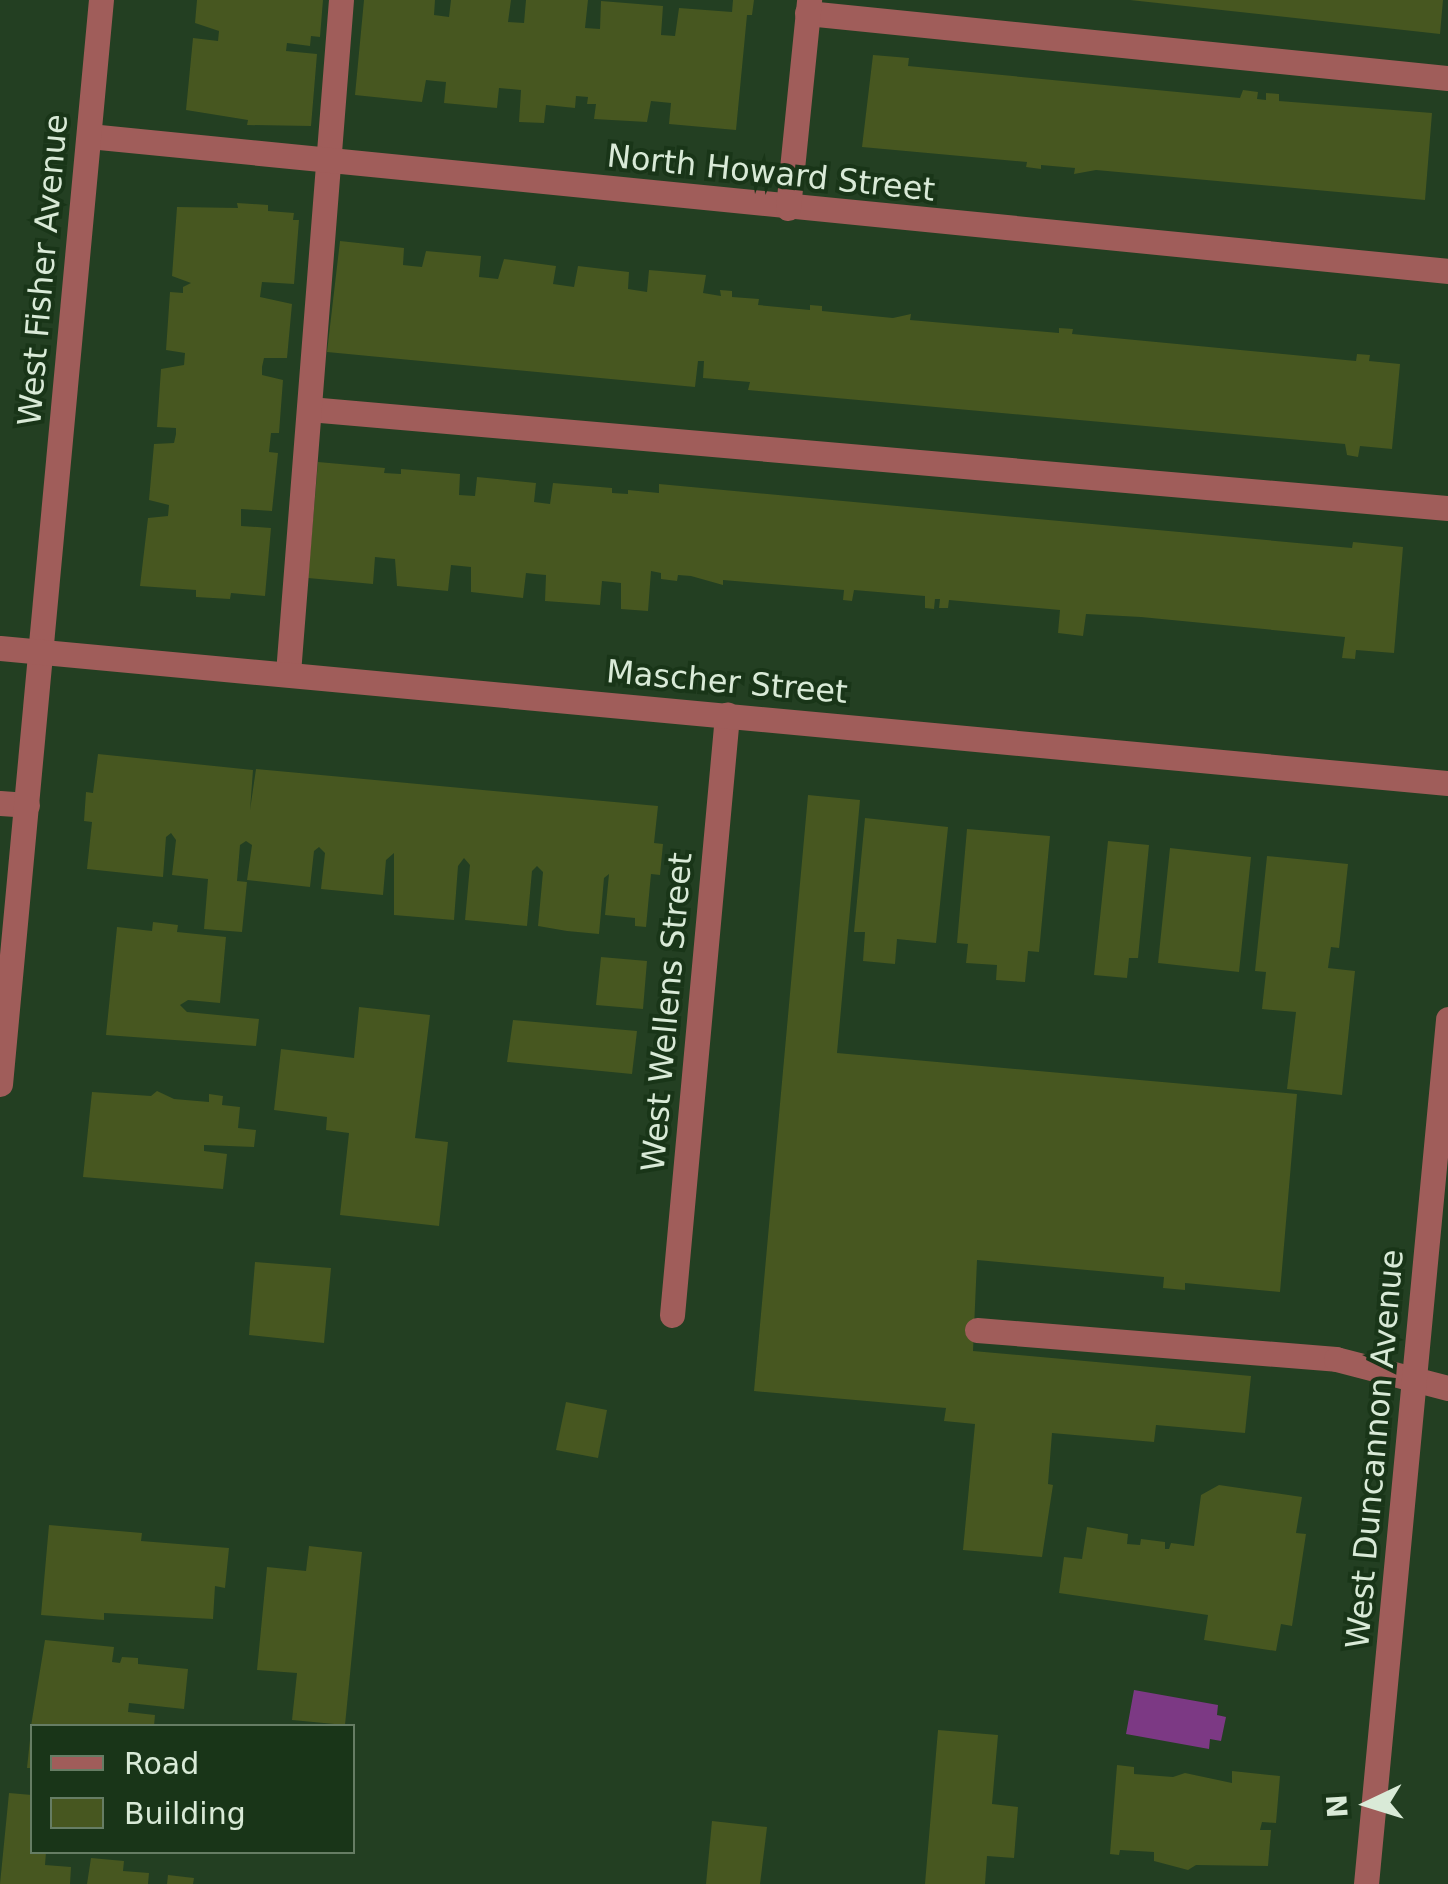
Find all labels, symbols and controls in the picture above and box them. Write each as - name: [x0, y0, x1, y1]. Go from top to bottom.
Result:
- street label: West Fisher Avenue: [10, 113, 76, 427]
- street label: North Howard Street: [605, 137, 937, 209]
- street label: Mascher Street: [605, 652, 849, 712]
- street label: West Wellens Street: [634, 851, 700, 1173]
- street label: West Duncannon Avenue: [1338, 1248, 1412, 1650]
- legend: [30, 1724, 355, 1854]
- text: Road: [124, 1746, 199, 1781]
- north arrow: [1318, 1754, 1418, 1854]
- text: N: [1320, 1793, 1355, 1819]
- text: Building: [124, 1796, 246, 1831]

